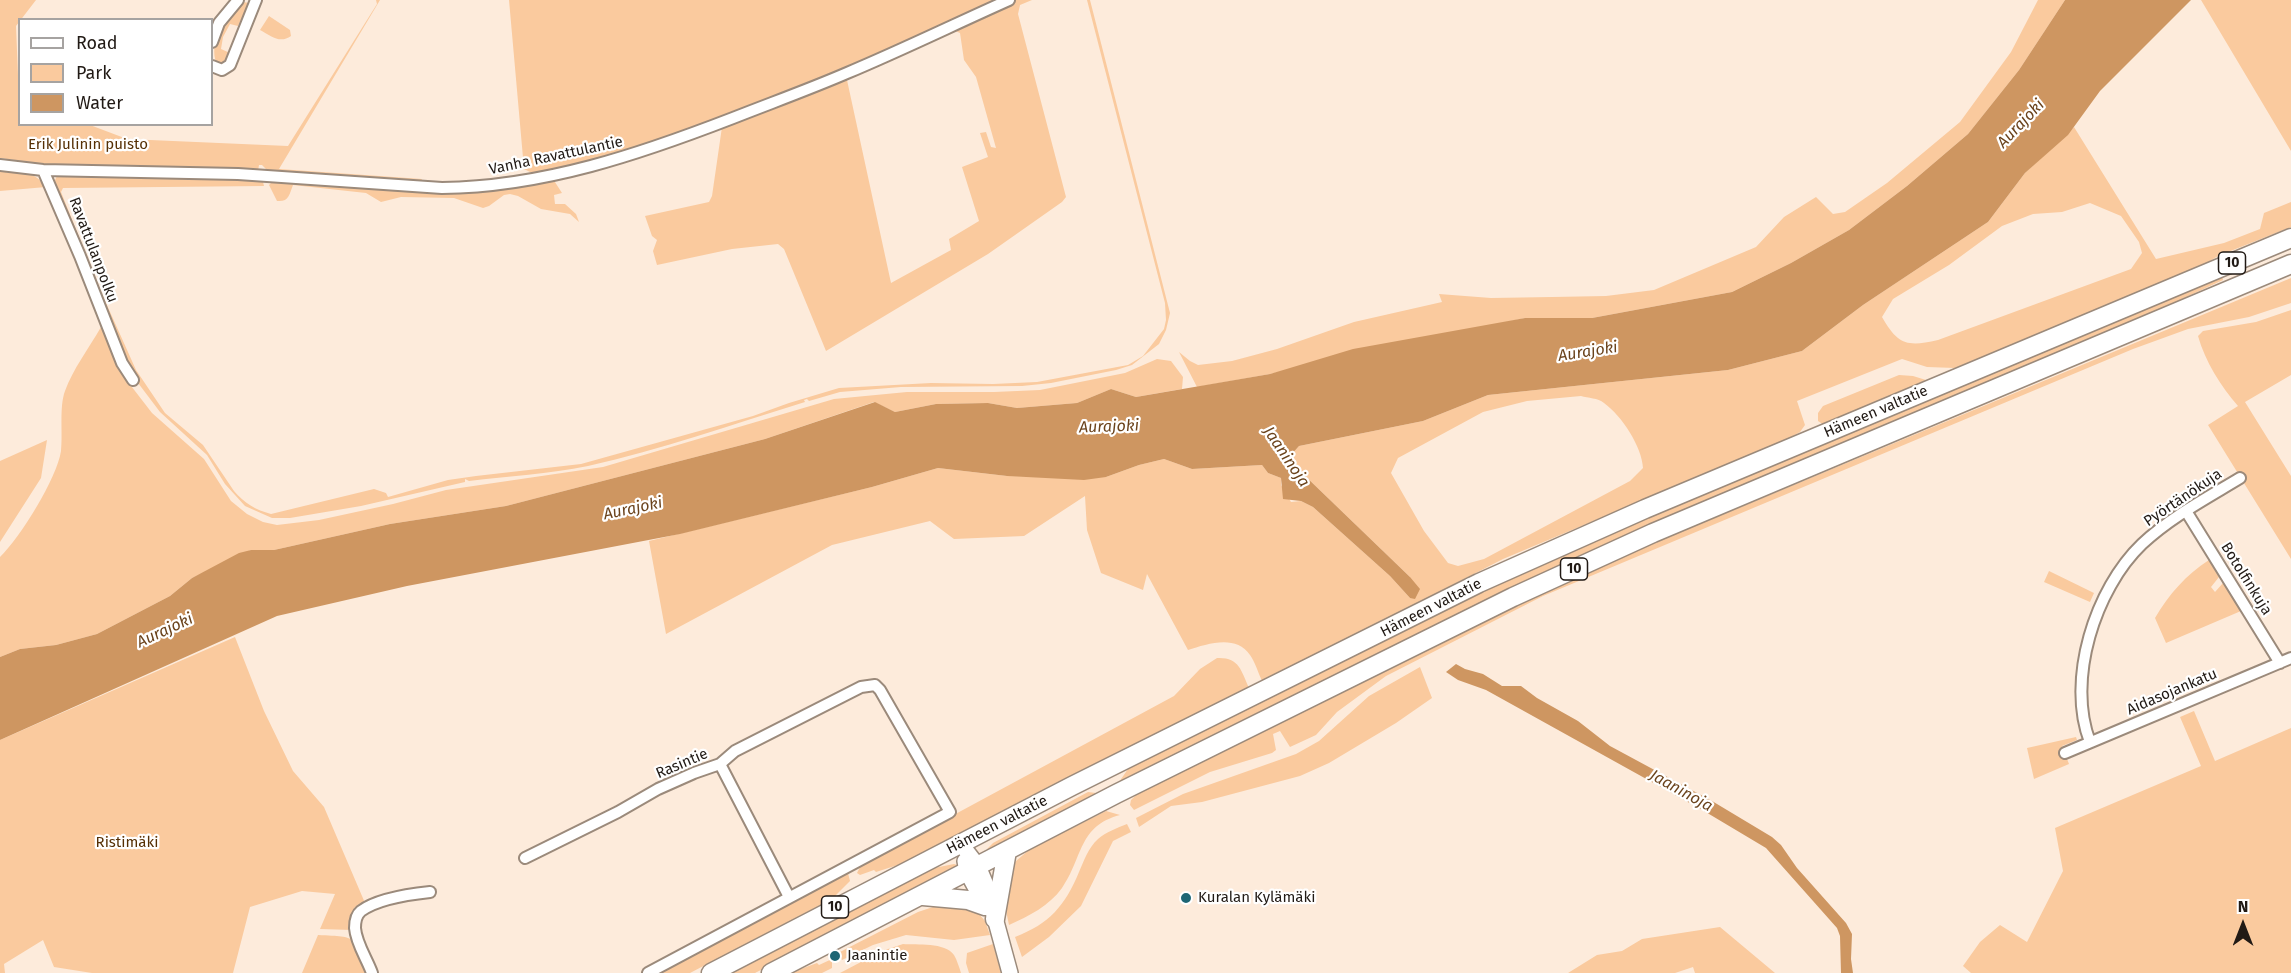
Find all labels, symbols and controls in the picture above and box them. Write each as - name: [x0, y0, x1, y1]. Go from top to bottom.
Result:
- legend: [18, 18, 213, 126]
- text: Road: [76, 32, 118, 54]
- text: Park: [76, 62, 111, 84]
- text: Water: [76, 92, 123, 114]
- water label: Aurajoki: [1993, 96, 2049, 152]
- street label: Vanha Ravattulantie: [487, 133, 625, 179]
- park label: Erik Julinin puisto: [28, 136, 148, 154]
- street label: Ravattulanpolku: [65, 195, 121, 305]
- road number: 10: [2218, 252, 2246, 274]
- water label: Aurajoki: [1557, 338, 1619, 366]
- street label: Hämeen valtatie: [1821, 382, 1931, 442]
- water label: Aurajoki: [1079, 416, 1139, 438]
- water label: Jaaninoja: [1259, 423, 1313, 491]
- street label: Pyörtänökuja: [2141, 465, 2225, 531]
- water label: Aurajoki: [602, 493, 664, 525]
- street label: Botolfinkuja: [2217, 539, 2275, 619]
- road number: 10: [1560, 558, 1588, 580]
- street label: Hämeen valtatie: [1377, 575, 1485, 641]
- water label: Aurajoki: [134, 610, 196, 652]
- street label: Aidasojankatu: [2124, 665, 2220, 719]
- street label: Rasintie: [653, 745, 711, 783]
- water label: Jaaninoja: [1646, 766, 1716, 816]
- street label: Hämeen valtatie: [943, 792, 1051, 858]
- park label: Ristimäki: [96, 834, 158, 852]
- place label: Kuralan Kylämäki: [1198, 889, 1315, 907]
- marker: Kuralan Kylämäki: [1179, 891, 1193, 905]
- north arrow: [2213, 895, 2273, 955]
- road number: 10: [822, 896, 848, 918]
- text: N: [2238, 897, 2248, 916]
- place label: Jaanintie: [847, 947, 907, 965]
- marker: Jaanintie: [828, 949, 842, 963]

